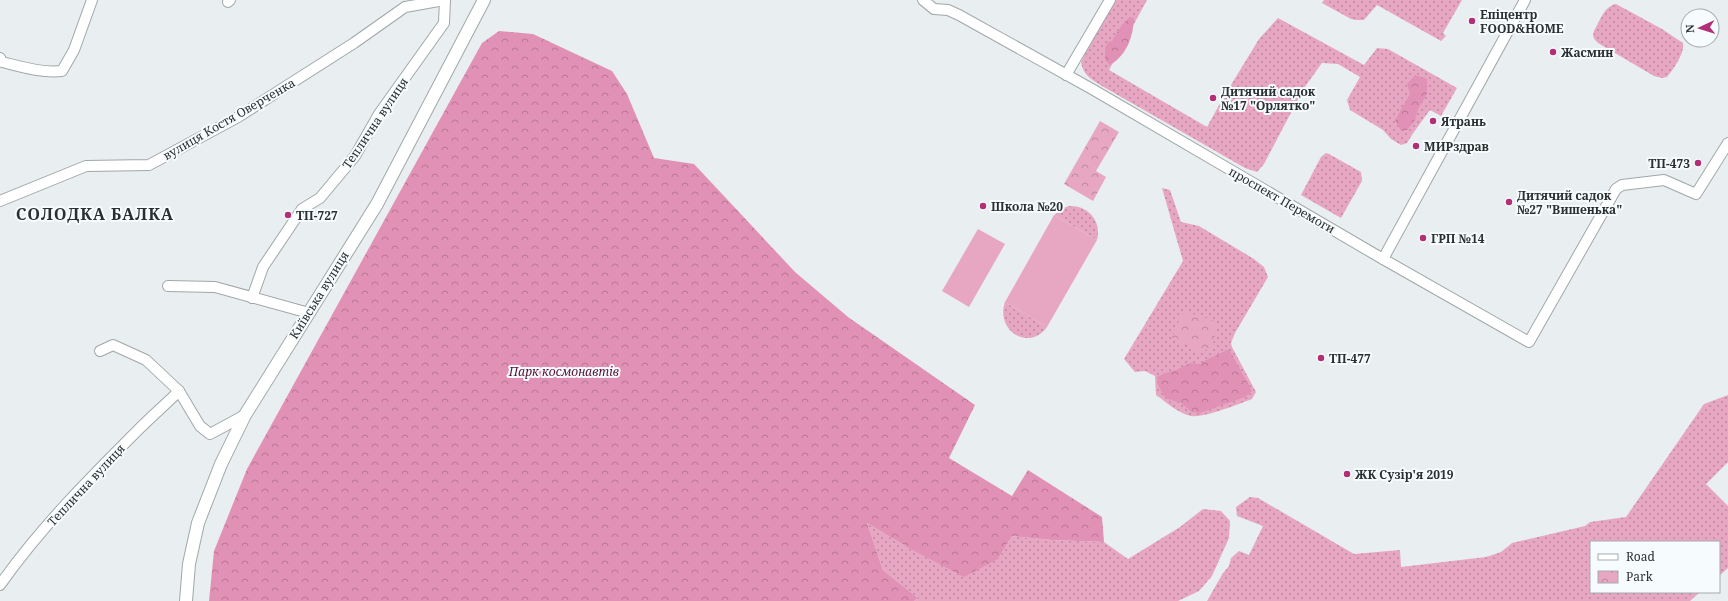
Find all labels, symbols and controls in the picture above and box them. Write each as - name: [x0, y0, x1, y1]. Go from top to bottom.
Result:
- place label: Епіцентр FOOD&HOME: [1480, 6, 1564, 37]
- north arrow: [1680, 8, 1720, 48]
- marker: Епіцентр FOOD&HOME: [1467, 16, 1477, 26]
- text: N: [1682, 24, 1697, 34]
- place label: Жасмин: [1561, 44, 1613, 61]
- marker: Жасмин: [1548, 47, 1558, 57]
- street label: вулиця Костя Оверченка: [160, 74, 298, 164]
- street label: Теплична вулиця: [338, 74, 412, 172]
- place label: Дитячий садок №17 "Орлятко": [1221, 83, 1316, 114]
- marker: Дитячий садок №17 "Орлятко": [1208, 93, 1218, 103]
- place label: Ятрань: [1440, 113, 1486, 130]
- marker: Ятрань: [1428, 116, 1438, 126]
- place label: МИРздрав: [1424, 138, 1489, 155]
- marker: МИРздрав: [1411, 141, 1421, 151]
- place label: ТП-473: [1648, 155, 1690, 172]
- marker: ТП-473: [1693, 158, 1703, 168]
- street label: проспект Перемоги: [1226, 163, 1338, 237]
- place label: Дитячий садок №27 "Вишенька": [1517, 187, 1622, 218]
- marker: Дитячий садок №27 "Вишенька": [1504, 197, 1514, 207]
- place label: Школа №20: [991, 198, 1063, 215]
- marker: Школа №20: [978, 201, 988, 211]
- district label: СОЛОДКА БАЛКА: [16, 203, 174, 225]
- place label: ТП-727: [296, 207, 338, 224]
- marker: ТП-727: [283, 210, 293, 220]
- place label: ГРП №14: [1431, 230, 1485, 247]
- marker: ГРП №14: [1418, 233, 1428, 243]
- street label: Київська вулиця: [285, 248, 353, 342]
- place label: ТП-477: [1329, 350, 1371, 367]
- marker: ТП-477: [1316, 353, 1326, 363]
- park label: Парк космонавтів: [508, 363, 619, 380]
- street label: Теплична вулиця: [43, 440, 129, 530]
- place label: ЖК Сузір'я 2019: [1355, 466, 1454, 483]
- marker: ЖК Сузір'я 2019: [1342, 469, 1352, 479]
- legend: [1590, 541, 1720, 593]
- text: Road: [1626, 548, 1656, 565]
- text: Park: [1626, 568, 1654, 585]

